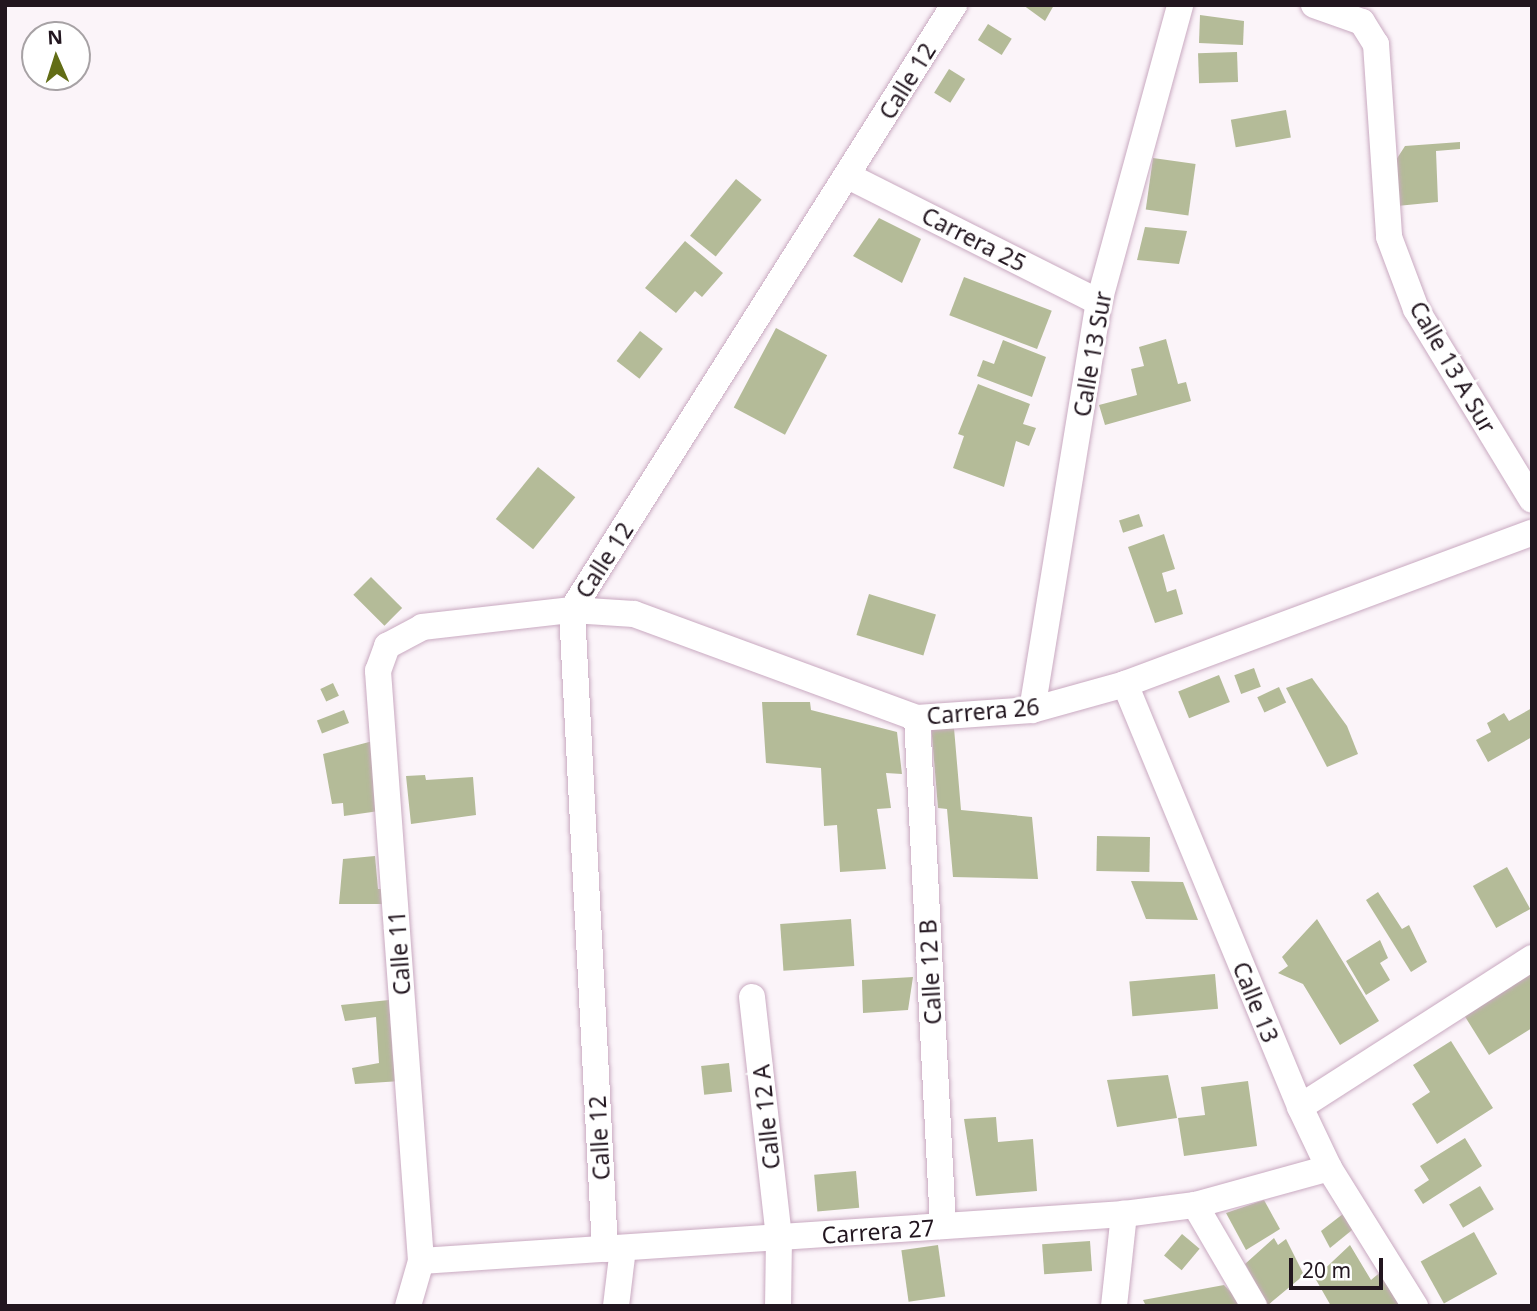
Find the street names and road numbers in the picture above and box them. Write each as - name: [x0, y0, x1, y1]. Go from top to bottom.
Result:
- street label: Calle 12: [873, 38, 941, 124]
- street label: Carrera 25: [917, 201, 1031, 277]
- street label: Calle 13 Sur: [1067, 289, 1117, 419]
- street label: Calle 13 A Sur: [1404, 296, 1502, 438]
- street label: Calle 12: [569, 517, 639, 603]
- street label: Carrera 26: [925, 692, 1041, 730]
- street label: Calle 11: [382, 910, 416, 996]
- street label: Calle 12 B: [913, 919, 947, 1025]
- street label: Calle 13: [1227, 958, 1285, 1046]
- street label: Calle 12 A: [747, 1063, 785, 1171]
- street label: Calle 12: [583, 1095, 615, 1181]
- street label: Carrera 27: [821, 1213, 935, 1249]

